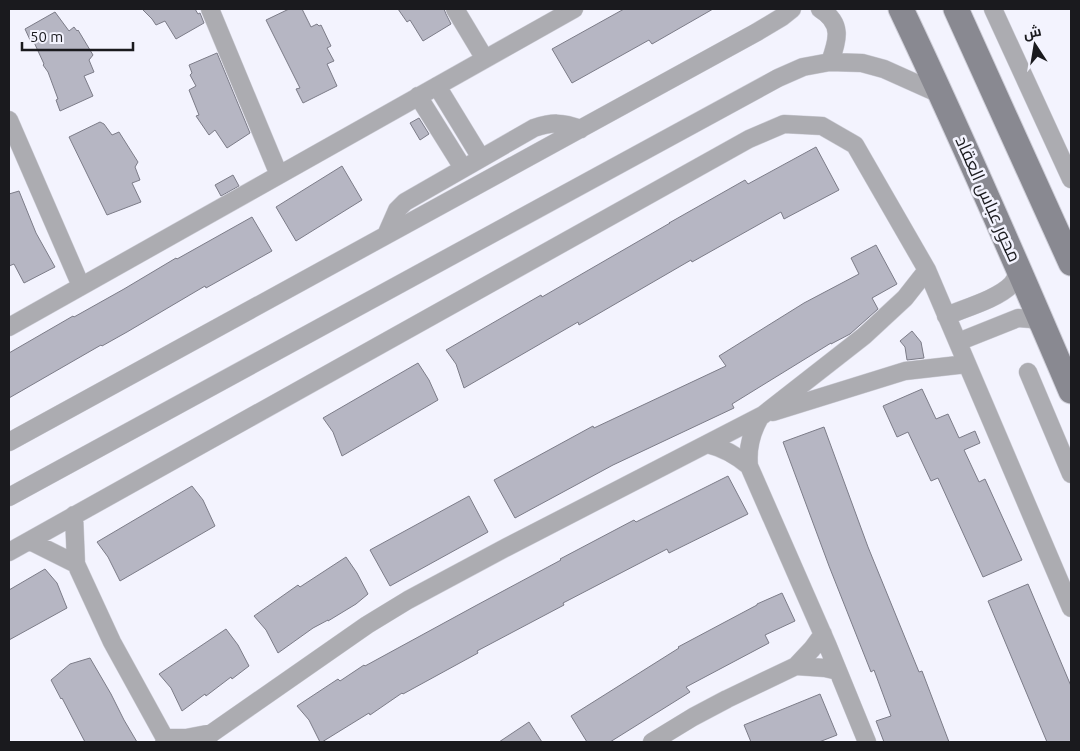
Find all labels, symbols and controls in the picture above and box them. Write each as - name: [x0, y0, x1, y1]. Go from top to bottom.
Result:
- scale bar: [22, 20, 134, 52]
- north arrow: [1010, 20, 1060, 70]
- text: ش: [1022, 23, 1043, 43]
- text: 50 m: [30, 28, 63, 45]
- street label: محور عباس العقاد: [950, 133, 1026, 265]

